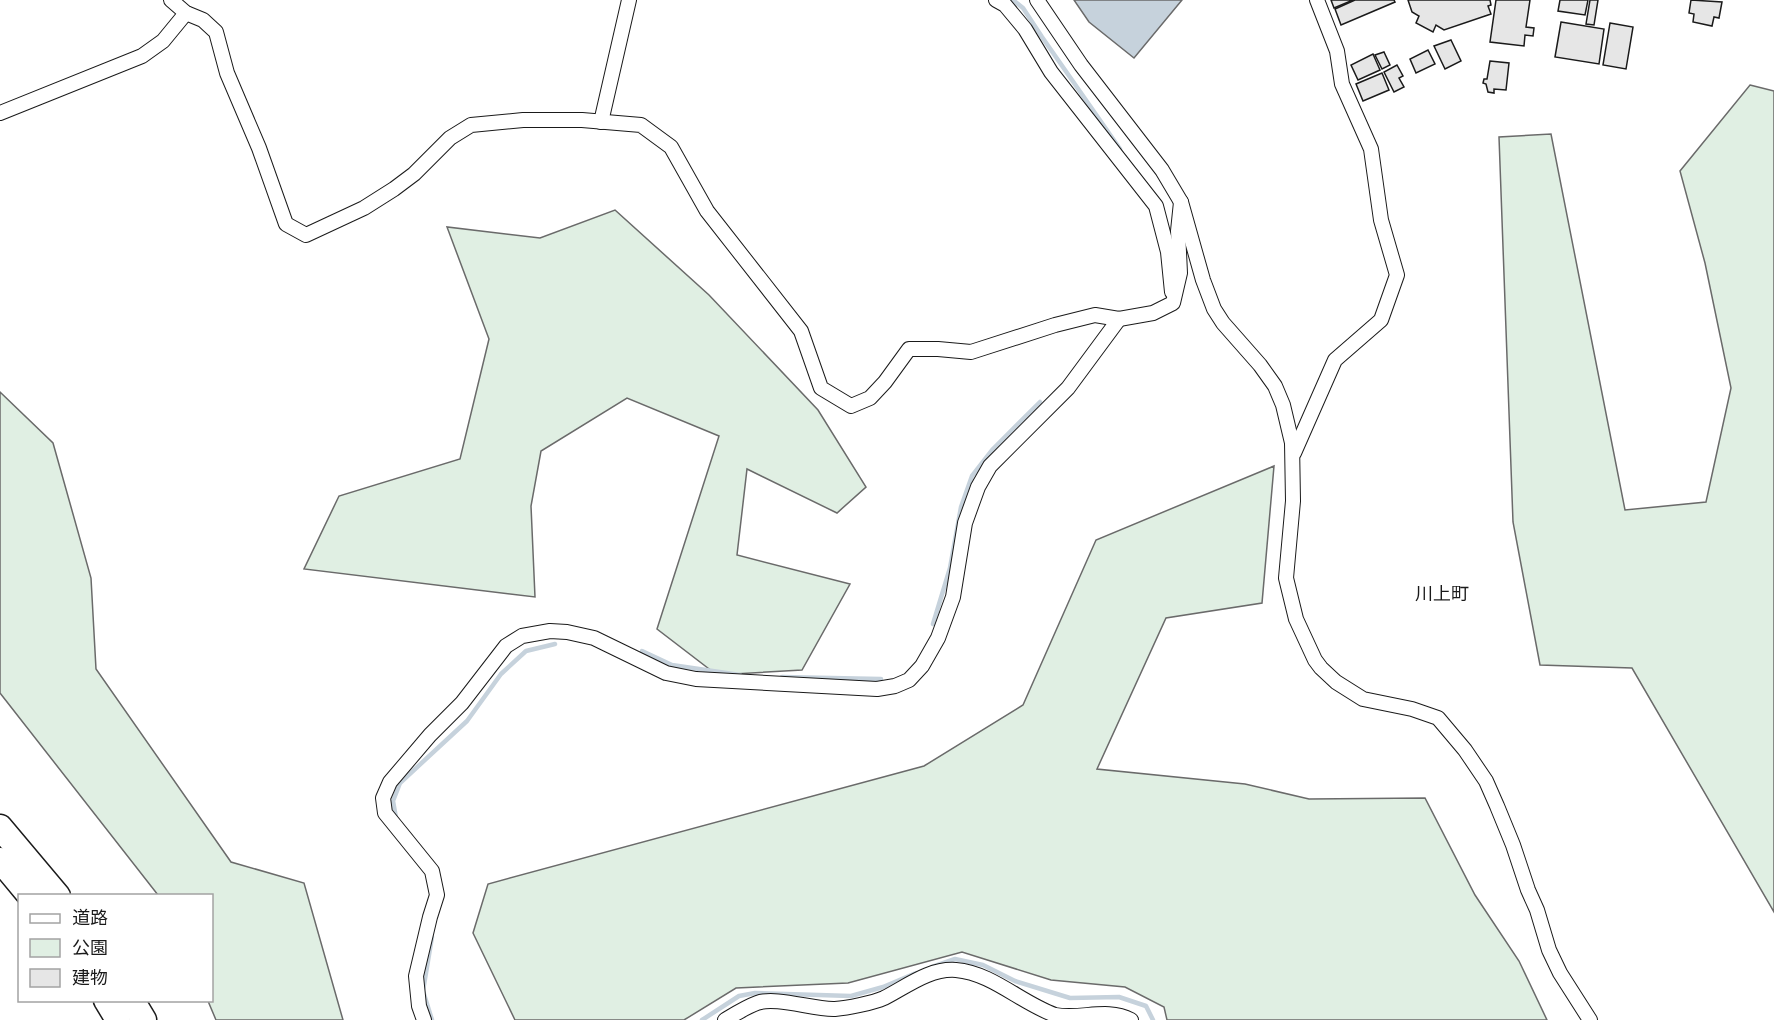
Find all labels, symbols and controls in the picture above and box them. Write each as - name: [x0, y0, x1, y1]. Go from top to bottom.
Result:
- district label: 川上町: [1415, 583, 1469, 605]
- legend: [18, 894, 213, 1002]
- text: 道路: [72, 907, 108, 929]
- text: 公園: [72, 937, 108, 959]
- text: 建物: [72, 967, 108, 989]

